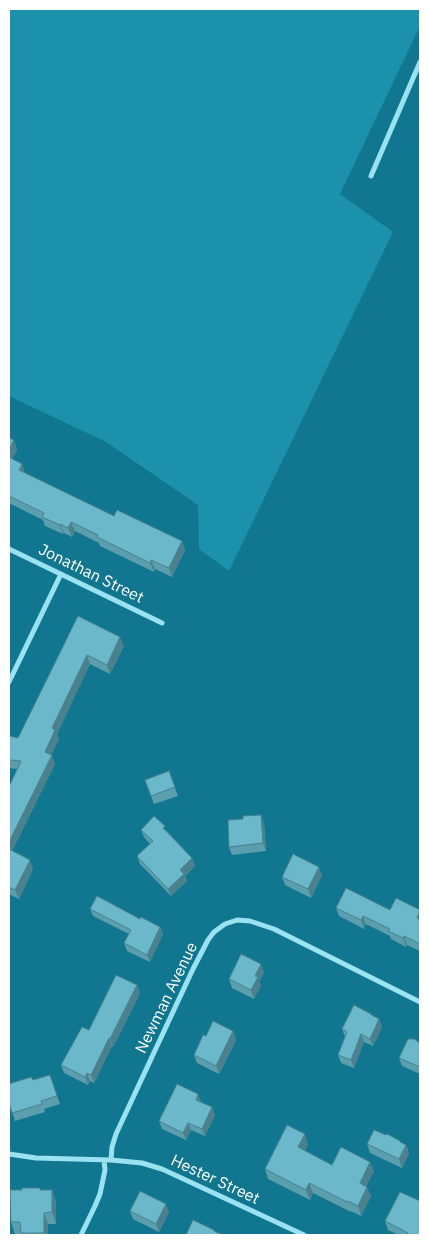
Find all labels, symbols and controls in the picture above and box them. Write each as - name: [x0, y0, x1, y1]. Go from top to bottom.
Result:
- street label: Jonathan Street: [35, 540, 147, 608]
- street label: Newman Avenue: [132, 939, 202, 1057]
- street label: Hester Street: [168, 1151, 262, 1209]

